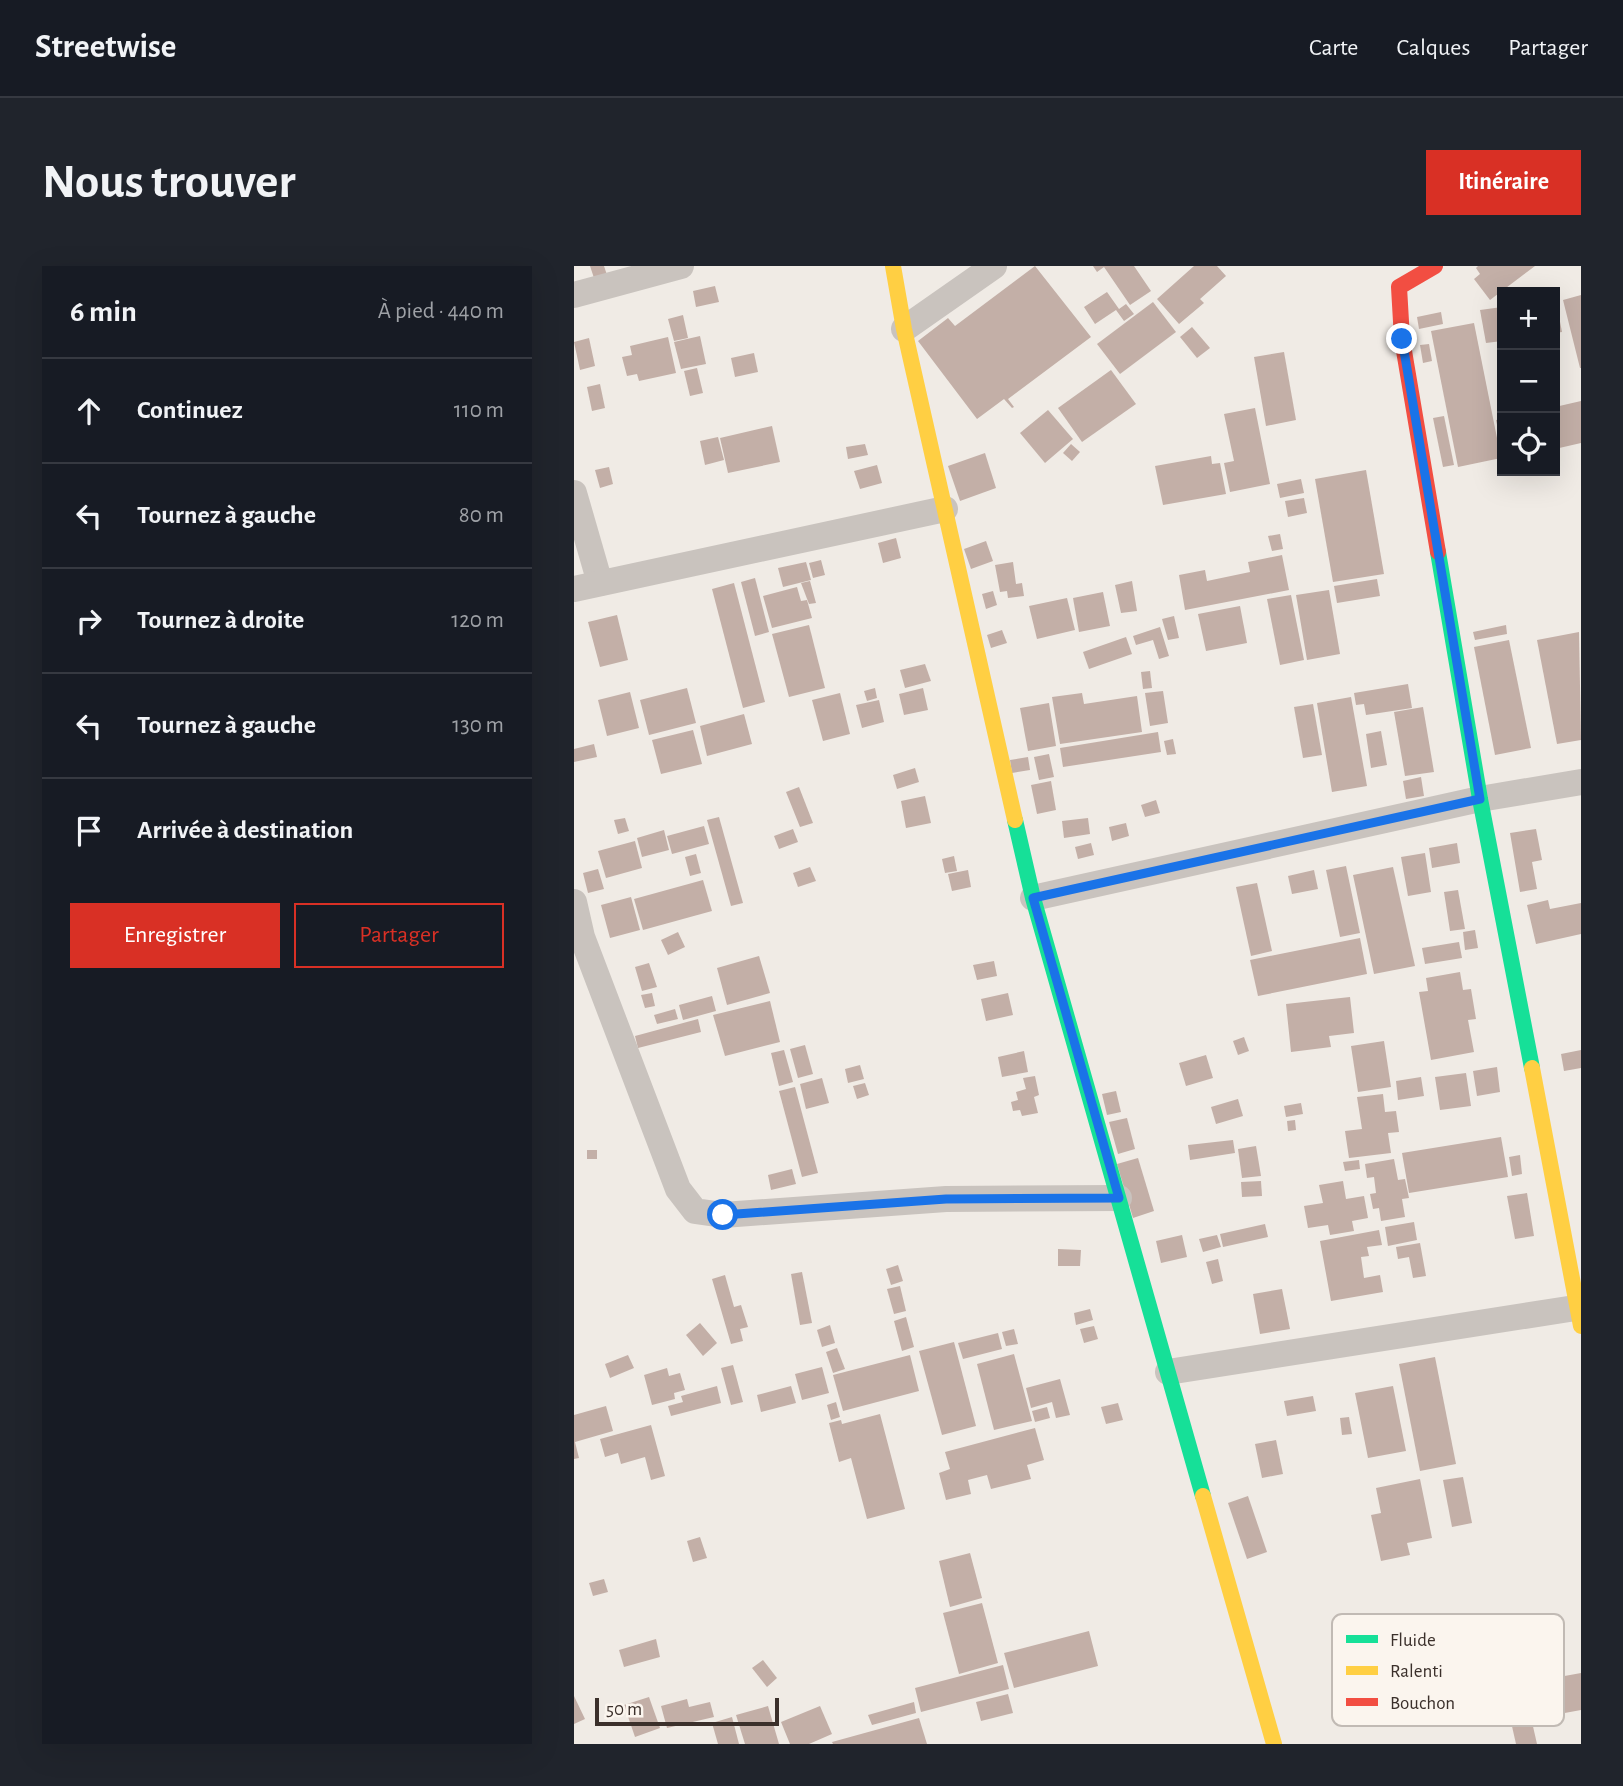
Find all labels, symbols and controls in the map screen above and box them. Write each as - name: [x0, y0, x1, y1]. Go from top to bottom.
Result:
- text: Streetwise: [35, 31, 176, 64]
- text: Carte: [1309, 36, 1358, 60]
- text: Calques: [1396, 36, 1470, 60]
- text: Partager: [1508, 36, 1588, 60]
- button: Itinéraire: [1426, 150, 1581, 215]
- text: Nous trouver: [42, 158, 296, 207]
- map controls: [1497, 287, 1560, 476]
- button: +: [1497, 287, 1560, 350]
- text: 6 min: [70, 297, 137, 327]
- text: À pied · 440 m: [378, 300, 504, 323]
- route end: [1386, 323, 1417, 354]
- button: −: [1497, 350, 1560, 413]
- icon: ahead: [70, 392, 108, 430]
- text: Continuez: [137, 397, 243, 423]
- text: 110 m: [454, 399, 504, 422]
- button: locate: [1497, 413, 1560, 476]
- icon: left: [70, 497, 108, 535]
- text: Tournez à gauche: [137, 502, 316, 528]
- text: 80 m: [459, 504, 504, 527]
- icon: right: [70, 602, 108, 640]
- text: Tournez à droite: [137, 607, 304, 633]
- text: 120 m: [451, 609, 504, 632]
- icon: left: [70, 707, 108, 745]
- text: Tournez à gauche: [137, 712, 316, 738]
- text: 130 m: [452, 714, 504, 737]
- icon: arrive: [70, 812, 108, 850]
- text: Arrivée à destination: [137, 817, 353, 843]
- button: Enregistrer: [70, 903, 280, 968]
- button: Partager: [294, 903, 504, 968]
- route start: [707, 1199, 738, 1230]
- legend: [1332, 1614, 1564, 1726]
- text: Fluide: [1390, 1631, 1436, 1650]
- text: Ralenti: [1390, 1662, 1443, 1681]
- text: Bouchon: [1390, 1694, 1455, 1713]
- scale bar: [595, 1695, 779, 1727]
- text: 50 m: [606, 1700, 642, 1719]

